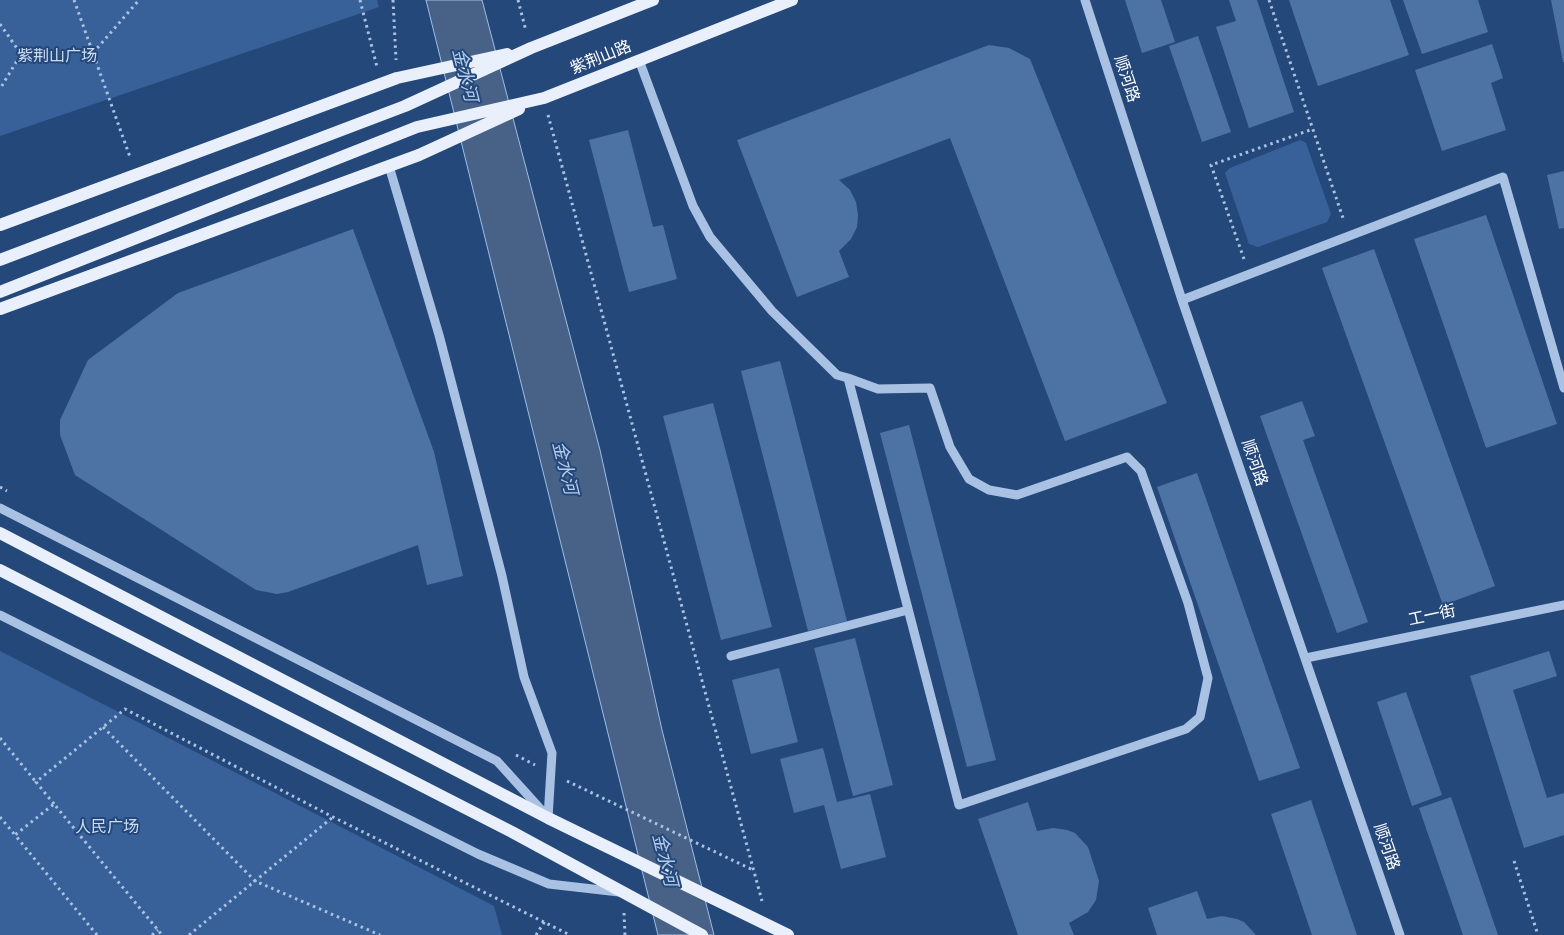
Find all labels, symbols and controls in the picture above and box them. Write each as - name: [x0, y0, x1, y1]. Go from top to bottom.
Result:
- street label: 紫荆山路: [568, 37, 634, 79]
- water label: 金水河: [447, 46, 481, 104]
- park label: 紫荆山广场: [17, 47, 97, 67]
- street label: 顺河路: [1109, 53, 1143, 105]
- street label: 顺河路: [1237, 437, 1271, 489]
- water label: 金水河: [547, 439, 581, 497]
- street label: 工一街: [1407, 602, 1457, 630]
- park label: 人民广场: [75, 818, 139, 838]
- street label: 顺河路: [1369, 821, 1403, 873]
- water label: 金水河: [647, 831, 681, 889]

